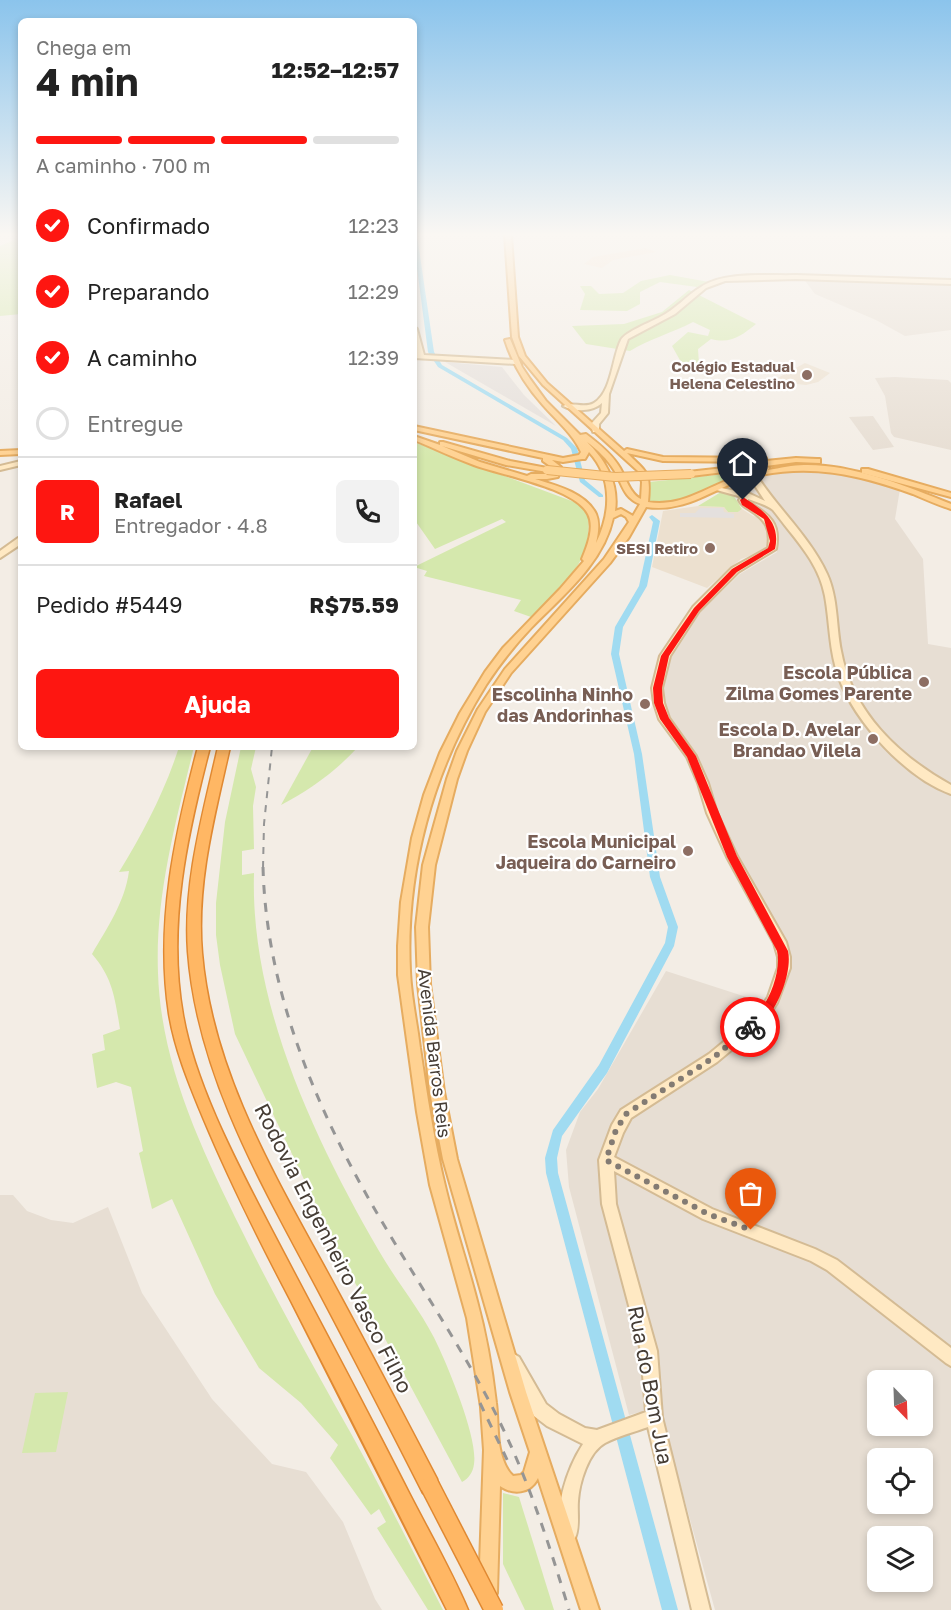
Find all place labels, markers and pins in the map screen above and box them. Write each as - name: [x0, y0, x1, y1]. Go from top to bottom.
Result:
- place label: Colégio Estadual Helena Celestino: [670, 357, 795, 392]
- marker: Colégio Estadual Helena Celestino: [800, 368, 814, 382]
- pin: [717, 438, 768, 500]
- place label: SESI Retiro: [616, 539, 698, 557]
- marker: SESI Retiro: [703, 541, 717, 555]
- place label: Escola Pública Zilma Gomes Parente: [726, 661, 912, 704]
- marker: Escola Pública Zilma Gomes Parente: [917, 675, 931, 689]
- place label: Escolinha Ninho das Andorinhas: [492, 683, 633, 726]
- marker: Escolinha Ninho das Andorinhas: [638, 697, 652, 711]
- place label: Escola D. Avelar Brandao Vilela: [718, 718, 861, 761]
- marker: Escola D. Avelar Brandao Vilela: [866, 732, 880, 746]
- place label: Escola Municipal Jaqueira do Carneiro: [496, 830, 676, 873]
- marker: Escola Municipal Jaqueira do Carneiro: [681, 844, 695, 858]
- pin: [725, 1168, 776, 1230]

